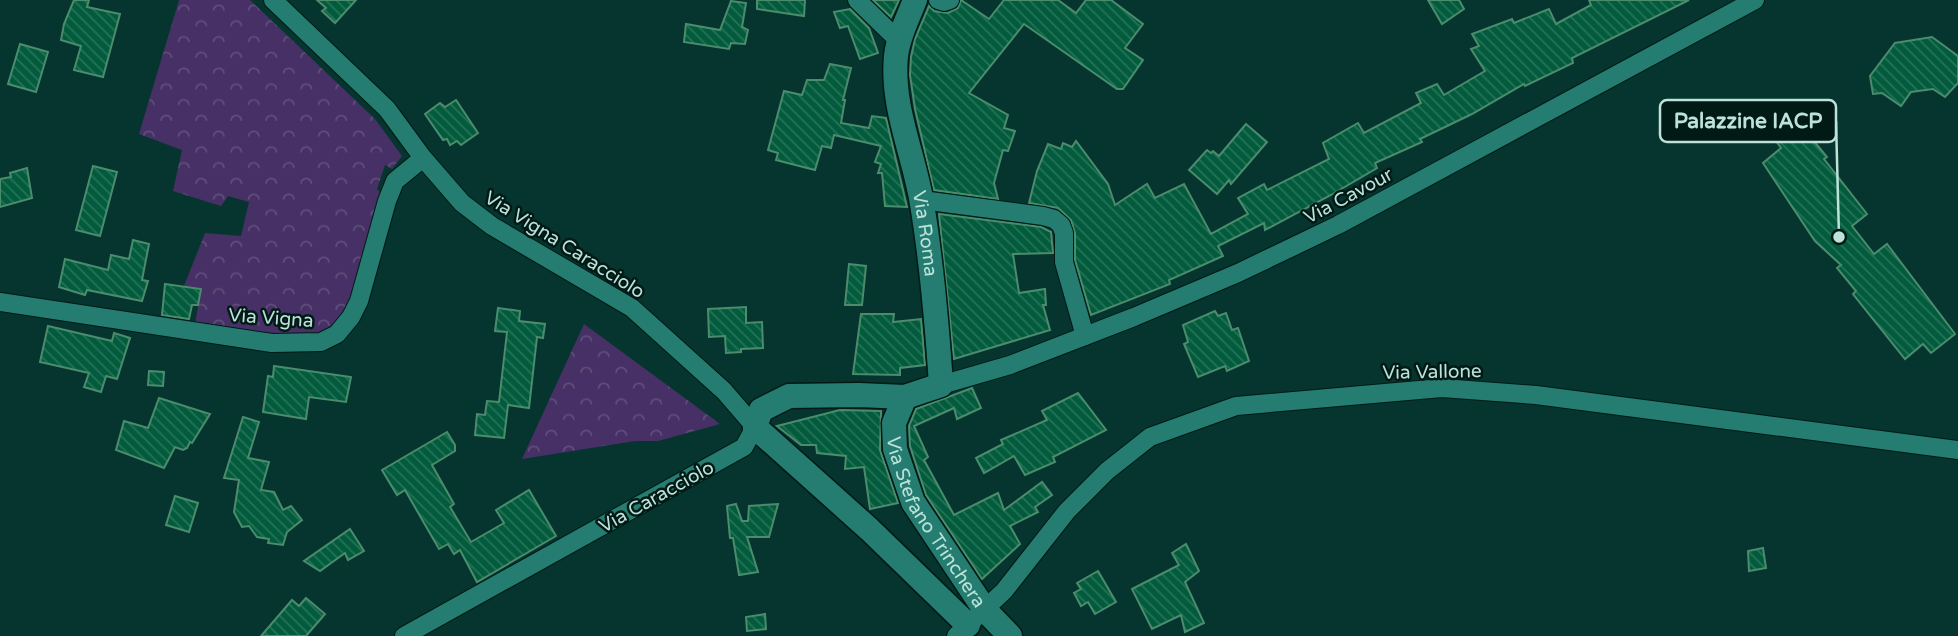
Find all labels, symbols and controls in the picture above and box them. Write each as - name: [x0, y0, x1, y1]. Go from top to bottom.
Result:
- callout: Palazzine IACP: [1660, 100, 1836, 142]
- text: Palazzine IACP: [1674, 109, 1822, 134]
- street label: Via Cavour: [1300, 163, 1397, 228]
- street label: Via Vigna Caracciolo: [480, 187, 649, 303]
- street label: Via Roma: [908, 189, 942, 278]
- street label: Via Vigna: [228, 304, 314, 332]
- street label: Via Vallone: [1382, 360, 1482, 384]
- street label: Via Stefano Trinchera: [883, 436, 990, 612]
- street label: Via Caracciolo: [595, 456, 718, 538]

